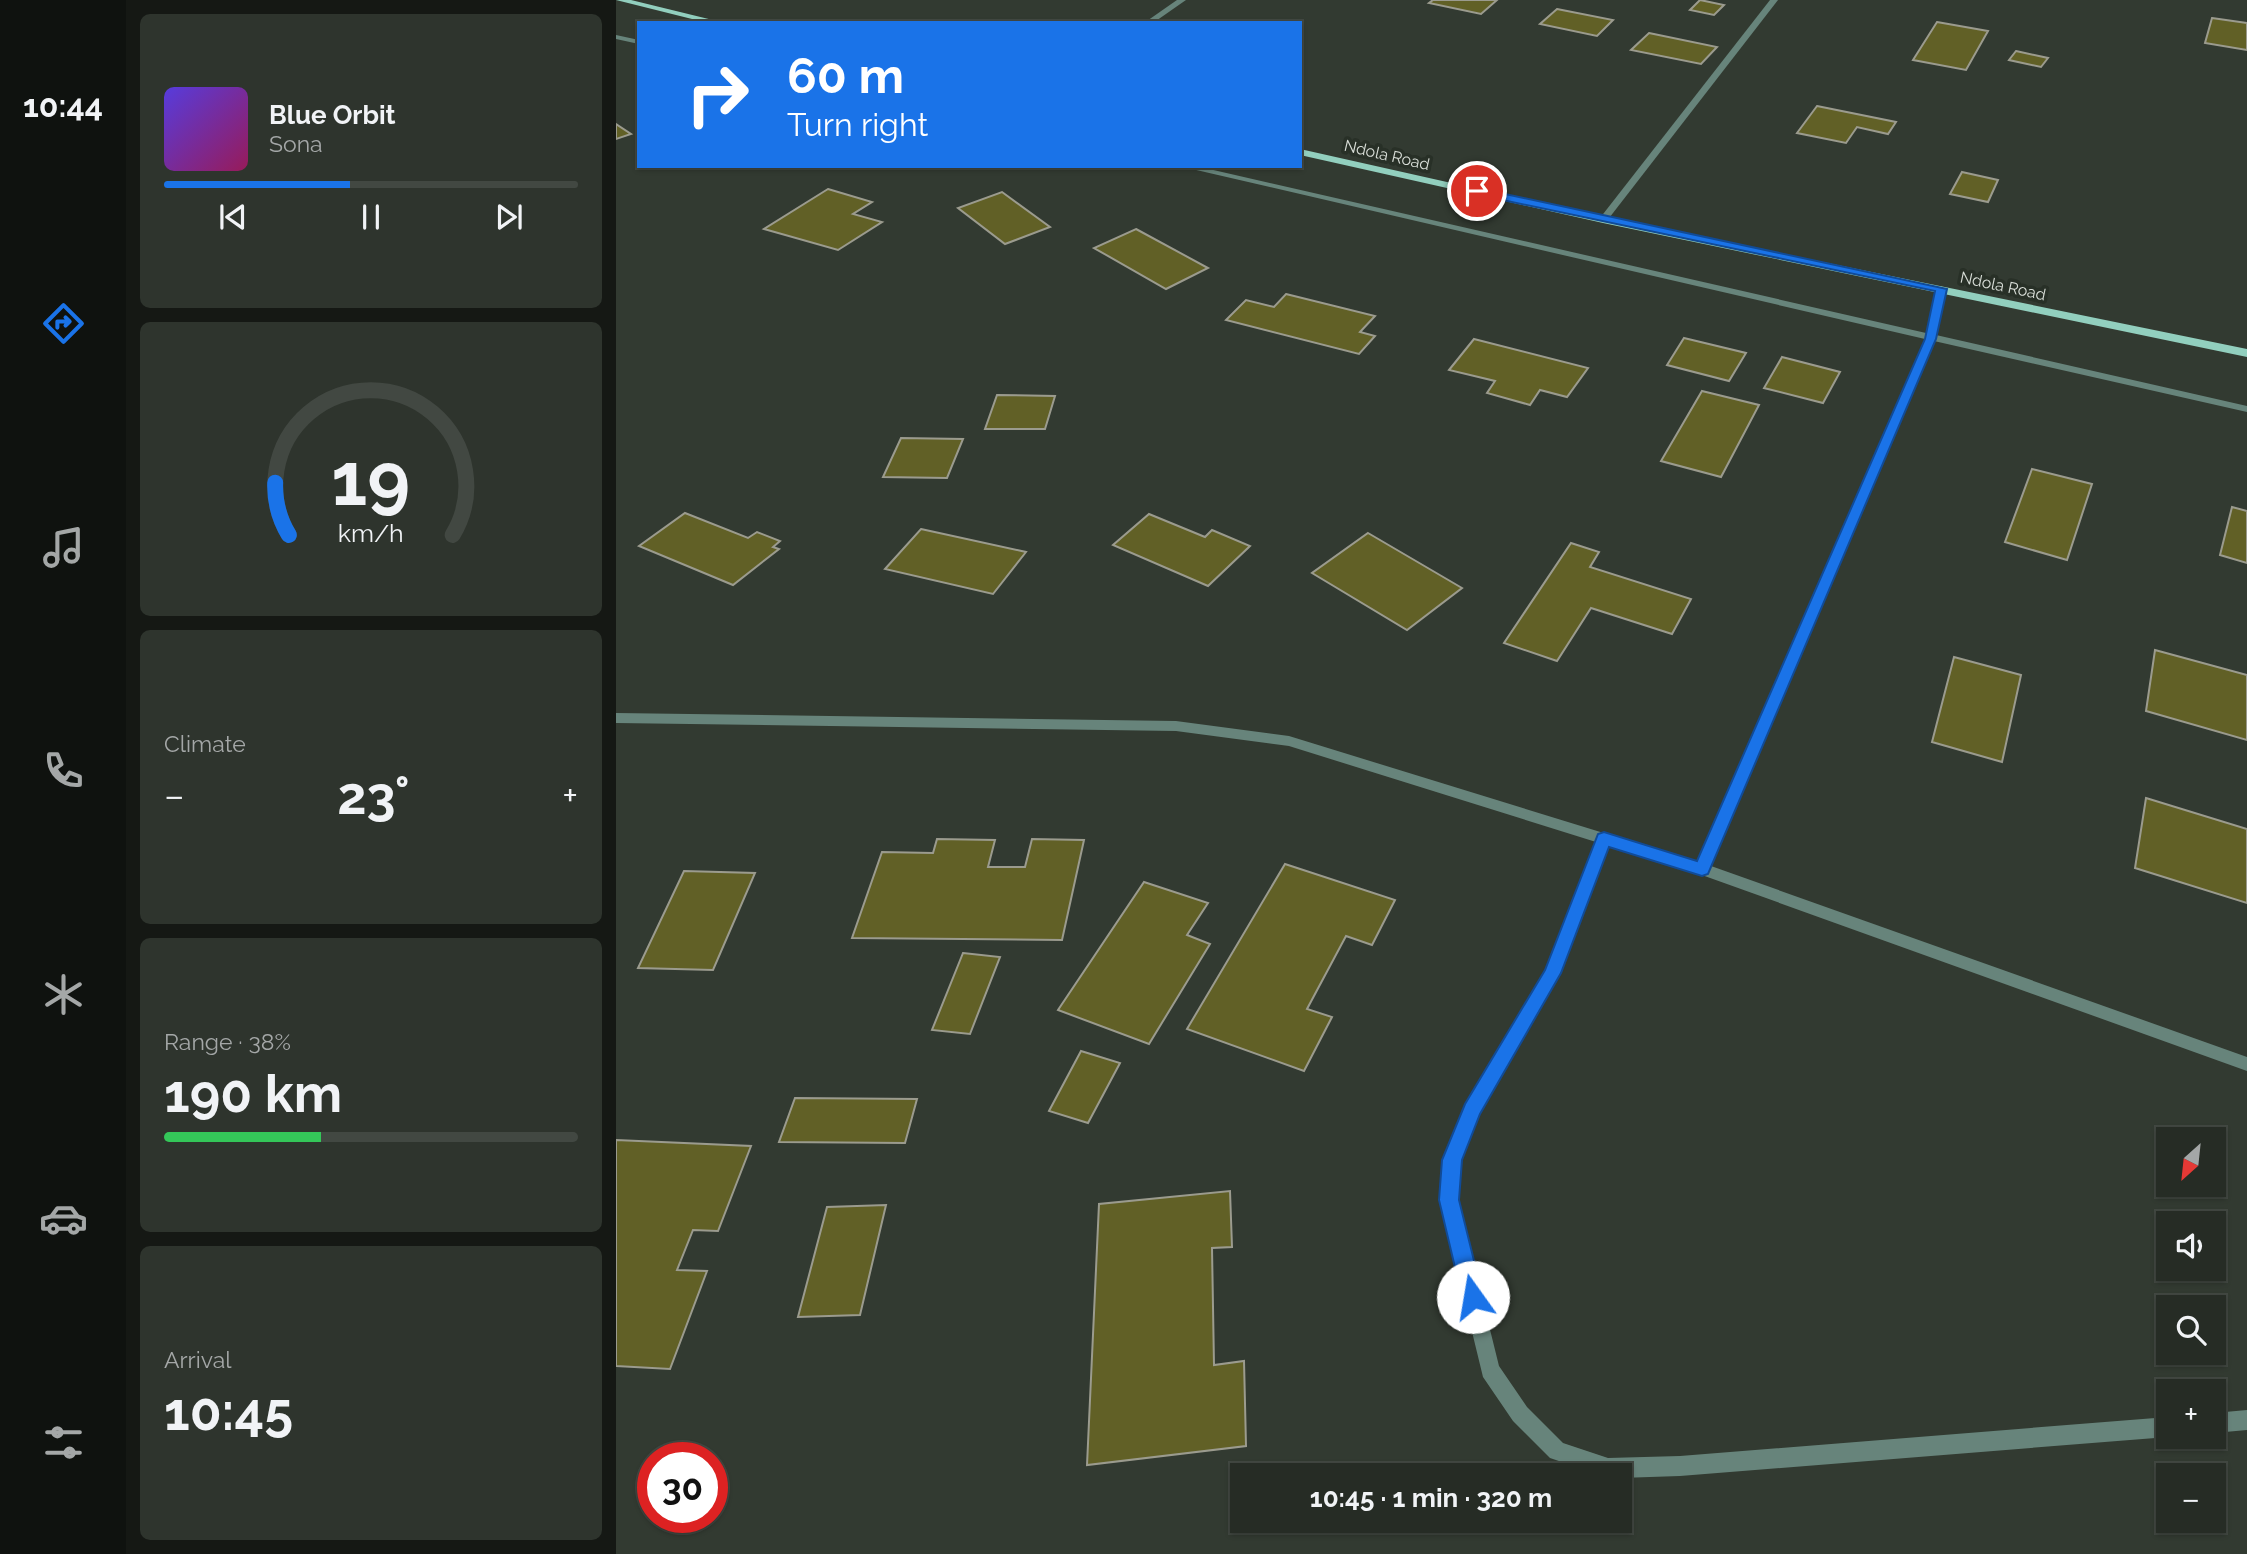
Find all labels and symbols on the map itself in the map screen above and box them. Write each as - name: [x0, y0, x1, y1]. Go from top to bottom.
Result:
- street label: Ndola Road: [1342, 136, 1432, 174]
- pin: [1447, 161, 1507, 221]
- street label: Ndola Road: [1958, 268, 2048, 304]
- north arrow: [2156, 1127, 2226, 1197]
- position arrow: [1436, 1260, 1510, 1334]
- speed limit sign: 30: [637, 1442, 728, 1533]

